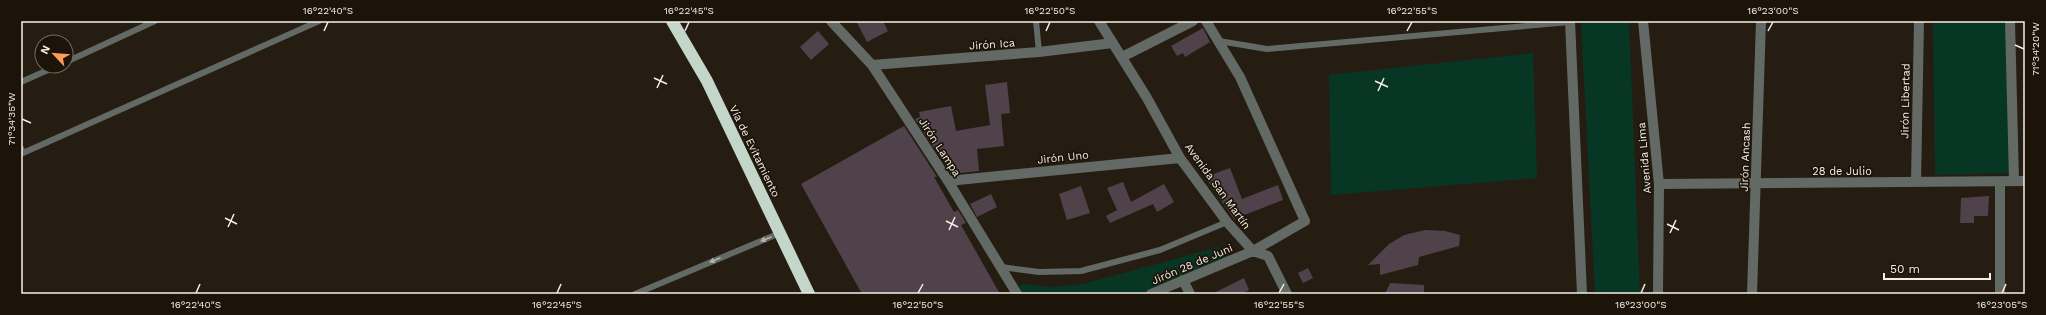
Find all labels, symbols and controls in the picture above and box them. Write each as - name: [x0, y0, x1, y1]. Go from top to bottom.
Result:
- text: 16°22'40"S: [303, 5, 353, 16]
- text: 16°22'45"S: [664, 5, 714, 16]
- text: 16°22'50"S: [1024, 5, 1076, 16]
- text: 16°22'55"S: [1387, 5, 1437, 16]
- text: 16°23'00"S: [1747, 5, 1799, 16]
- text: 71°34'20"W: [2030, 22, 2041, 76]
- north arrow: [34, 34, 74, 74]
- street label: Jirón Ica: [969, 36, 1015, 53]
- text: N: [38, 43, 53, 56]
- street label: Jirón Libertad: [1898, 63, 1913, 139]
- text: 71°34'35"W: [6, 92, 17, 146]
- street label: Vía de Evitamiento: [727, 103, 782, 199]
- street label: Jirón Lampa: [916, 116, 963, 179]
- street label: Avenida Lima: [1635, 122, 1654, 194]
- street label: Jirón Ancash: [1738, 122, 1753, 192]
- street label: Avenida San Martín: [1182, 141, 1253, 232]
- street label: Jirón Uno: [1037, 148, 1089, 167]
- street label: 28 de Julio: [1812, 165, 1872, 178]
- one-way arrow: [759, 237, 771, 243]
- street label: Jirón 28 de Juni: [1150, 241, 1235, 287]
- scale bar: [1884, 255, 1990, 281]
- one-way arrow: [709, 258, 721, 264]
- text: 50 m: [1890, 262, 1920, 276]
- text: 16°22'40"S: [171, 299, 221, 310]
- text: 16°22'45"S: [532, 299, 582, 310]
- text: 16°22'50"S: [892, 299, 944, 310]
- text: 16°22'55"S: [1254, 299, 1304, 310]
- text: 16°23'00"S: [1615, 299, 1667, 310]
- text: 16°23'05"S: [1976, 299, 2028, 310]

